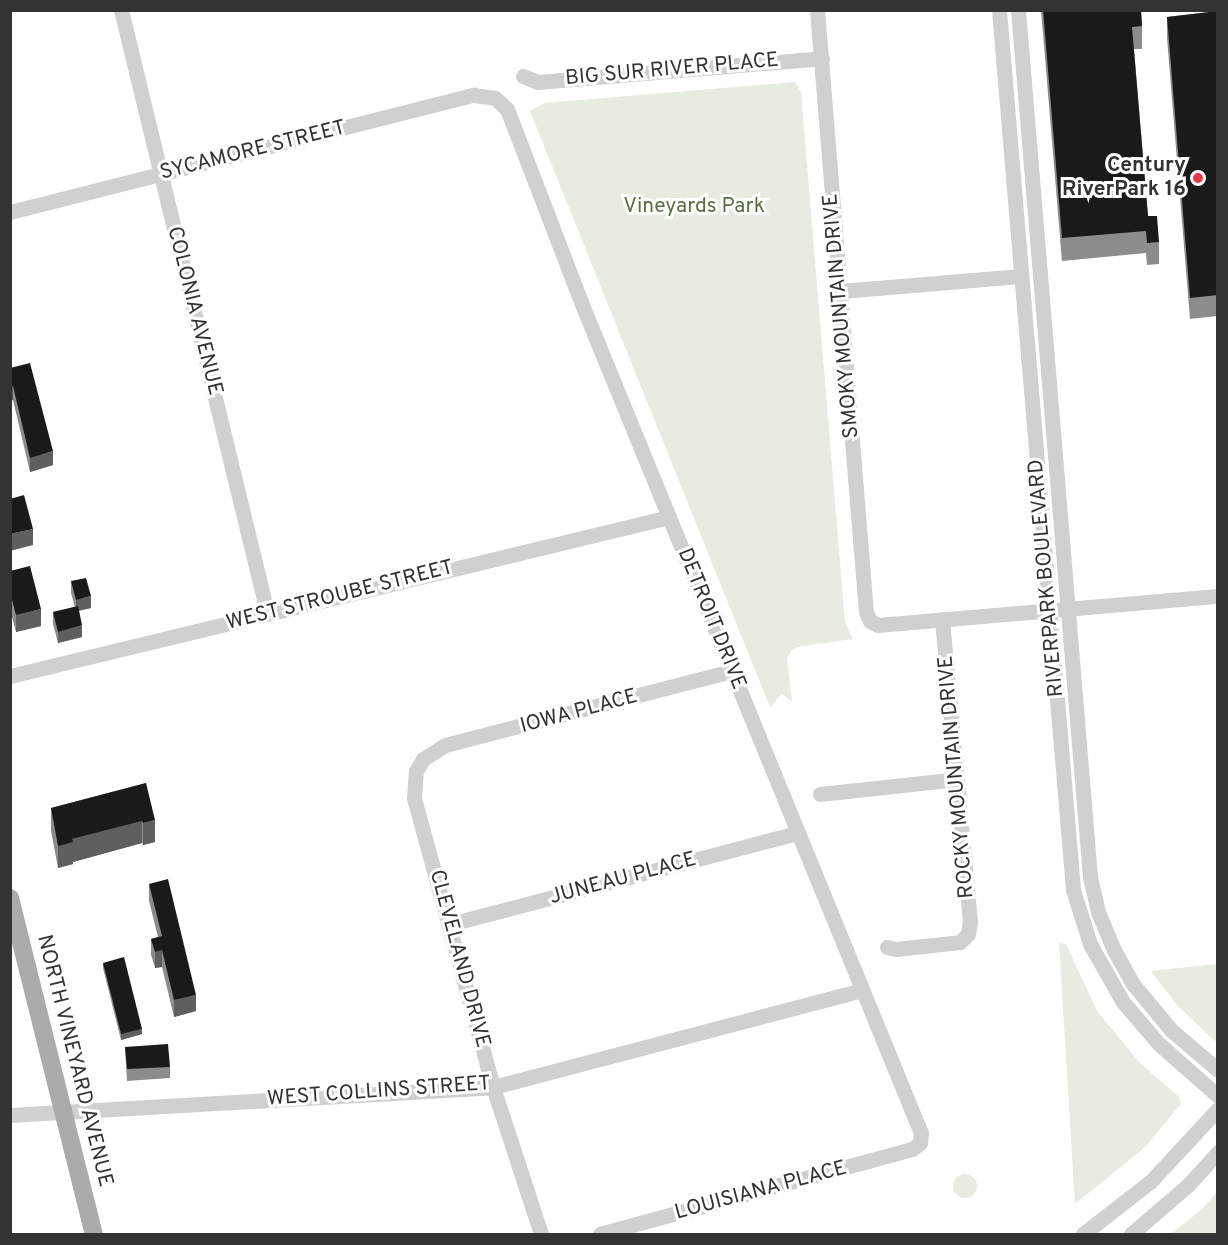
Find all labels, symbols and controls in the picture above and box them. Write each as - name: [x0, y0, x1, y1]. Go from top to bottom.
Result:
- street label: BIG SUR RIVER PLACE: [564, 48, 780, 92]
- street label: SYCAMORE STREET: [158, 116, 348, 186]
- place label: Century RiverPark 16: [1062, 153, 1186, 203]
- marker: Century RiverPark 16: [1191, 171, 1205, 185]
- street label: SMOKY MOUNTAIN DRIVE: [819, 192, 865, 440]
- park label: Vineyards Park: [623, 194, 765, 220]
- street label: COLONIA AVENUE: [161, 223, 227, 399]
- street label: RIVERPARK BOULEVARD: [1024, 458, 1070, 698]
- street label: DETROIT DRIVE: [671, 544, 751, 694]
- street label: WEST STROUBE STREET: [223, 555, 457, 637]
- street label: ROCKY MOUNTAIN DRIVE: [934, 654, 980, 900]
- street label: IOWA PLACE: [517, 684, 641, 740]
- street label: JUNEAU PLACE: [547, 847, 699, 911]
- street label: CLEVELAND DRIVE: [423, 867, 495, 1051]
- street label: NORTH VINEYARD AVENUE: [30, 932, 118, 1190]
- street label: WEST COLLINS STREET: [266, 1072, 492, 1112]
- street label: LOUISIANA PLACE: [672, 1156, 850, 1226]

